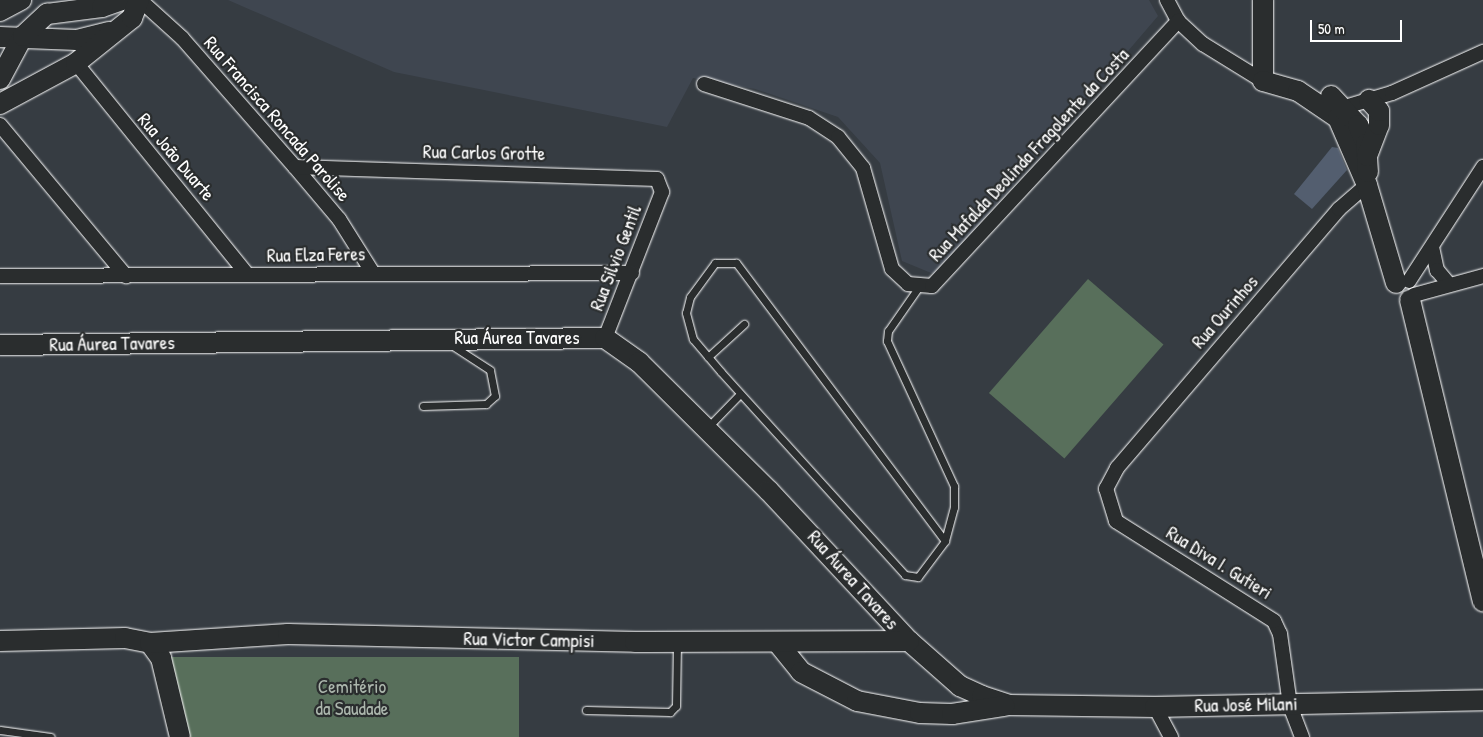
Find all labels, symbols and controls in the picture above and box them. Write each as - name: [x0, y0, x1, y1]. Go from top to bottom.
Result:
- scale bar: [1313, 10, 1406, 42]
- text: 50 m: [1318, 18, 1345, 39]
- street label: Rua Francisca Roncada Parolise: [199, 32, 355, 206]
- street label: Rua Mafalda Deolinda Fragolente da Costa: [924, 44, 1134, 266]
- street label: Rua João Duarte: [133, 108, 219, 206]
- street label: Rua Carlos Grotte: [423, 141, 545, 165]
- street label: Rua Silvio Gentil: [585, 202, 647, 314]
- street label: Rua Elza Feres: [267, 243, 365, 267]
- street label: Rua Ourinhos: [1187, 271, 1263, 353]
- street label: Rua Áurea Tavares: [454, 327, 580, 349]
- street label: Rua Áurea Tavares: [49, 332, 175, 356]
- street label: Rua Diva I. Gutieri: [1162, 521, 1276, 605]
- street label: Rua Áurea Tavares: [803, 526, 903, 634]
- street label: Rua Victor Campisi: [463, 627, 595, 653]
- park label: Cemitério da Saudade: [316, 676, 388, 720]
- street label: Rua José Milani: [1194, 693, 1298, 717]

